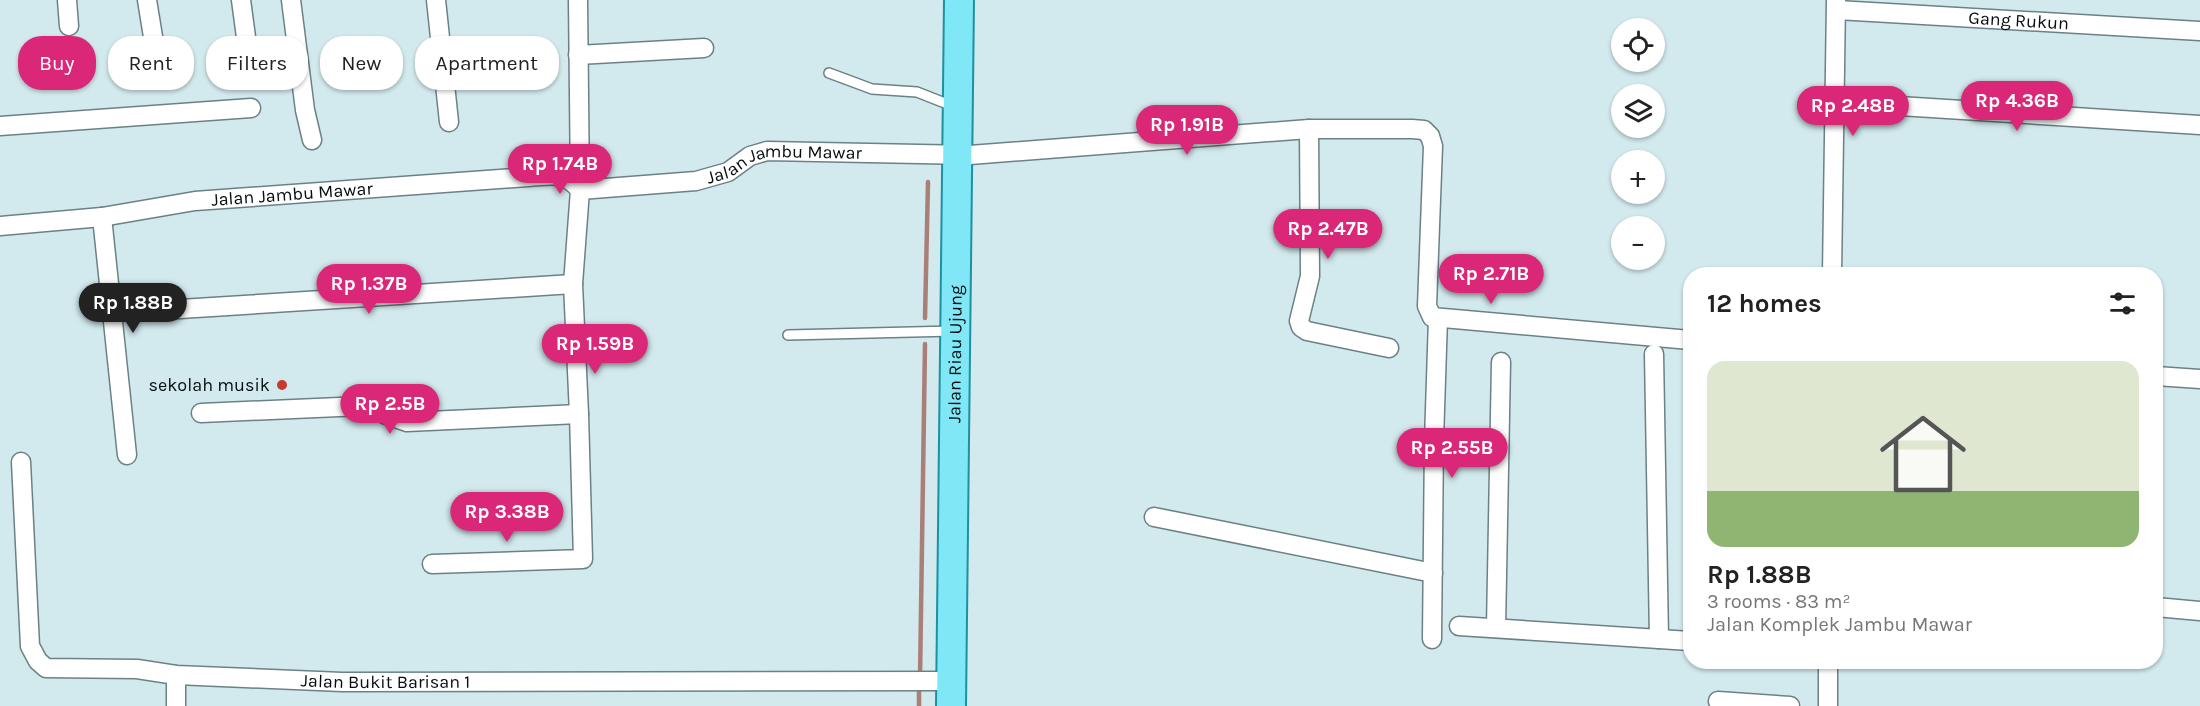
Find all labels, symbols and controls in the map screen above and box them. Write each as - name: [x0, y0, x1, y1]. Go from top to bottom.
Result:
- street label: Gang Rukun: [1968, 7, 2070, 34]
- map controls: [1611, 18, 1665, 270]
- button: locate: [1611, 18, 1665, 72]
- chip: Buy: [18, 36, 96, 90]
- chip: Rent: [108, 36, 194, 90]
- chip: Filters: [206, 36, 308, 90]
- chip: New: [320, 36, 403, 90]
- chip: Apartment: [415, 36, 559, 90]
- pin: Rp 4.36B: [1955, 81, 2079, 132]
- button: layers: [1611, 84, 1665, 138]
- pin: Rp 2.48B: [1791, 86, 1915, 137]
- text: Rp 4.36B: [1975, 89, 2059, 112]
- text: Rp 2.48B: [1811, 94, 1895, 117]
- pin: Rp 1.91B: [1125, 105, 1249, 156]
- text: Rp 1.91B: [1150, 113, 1224, 136]
- street label: Jalan Jambu Mawar: [704, 140, 863, 189]
- pin: Rp 1.74B: [498, 144, 622, 195]
- button: +: [1611, 150, 1665, 204]
- text: Rp 1.74B: [522, 152, 598, 175]
- street label: Jalan Jambu Mawar: [210, 177, 374, 211]
- pin: Rp 2.47B: [1266, 209, 1390, 260]
- button: −: [1611, 216, 1665, 270]
- text: Rp 2.47B: [1287, 217, 1369, 240]
- pin: Rp 2.71B: [1429, 254, 1553, 305]
- text: Rp 2.71B: [1453, 262, 1529, 285]
- pin: Rp 1.37B: [307, 264, 431, 315]
- text: Rp 1.37B: [331, 272, 407, 295]
- pin: Rp 1.88B: [71, 283, 195, 334]
- street label: Jalan Riau Ujung: [943, 285, 967, 423]
- icon: filters: [2106, 287, 2139, 320]
- text: 12 homes: [1707, 288, 1822, 319]
- text: Rp 1.88B: [93, 291, 173, 314]
- pin: Rp 1.59B: [533, 324, 657, 375]
- text: Rp 1.59B: [556, 332, 634, 355]
- place label: sekolah musik: [149, 374, 270, 396]
- marker: sekolah musik: [275, 378, 289, 392]
- pin: Rp 2.5B: [335, 384, 445, 435]
- text: Rp 2.5B: [354, 392, 426, 415]
- icon: home: [1869, 400, 1977, 508]
- pin: Rp 2.55B: [1390, 428, 1514, 479]
- text: Rp 2.55B: [1411, 436, 1493, 459]
- pin: Rp 3.38B: [445, 492, 569, 543]
- text: Rp 3.38B: [464, 500, 550, 523]
- text: Rp 1.88B: [1707, 559, 1812, 590]
- text: 3 rooms · 83 m²: [1707, 590, 1851, 613]
- text: Jalan Komplek Jambu Mawar: [1707, 613, 1972, 636]
- street label: Jalan Bukit Barisan 1: [300, 669, 470, 693]

